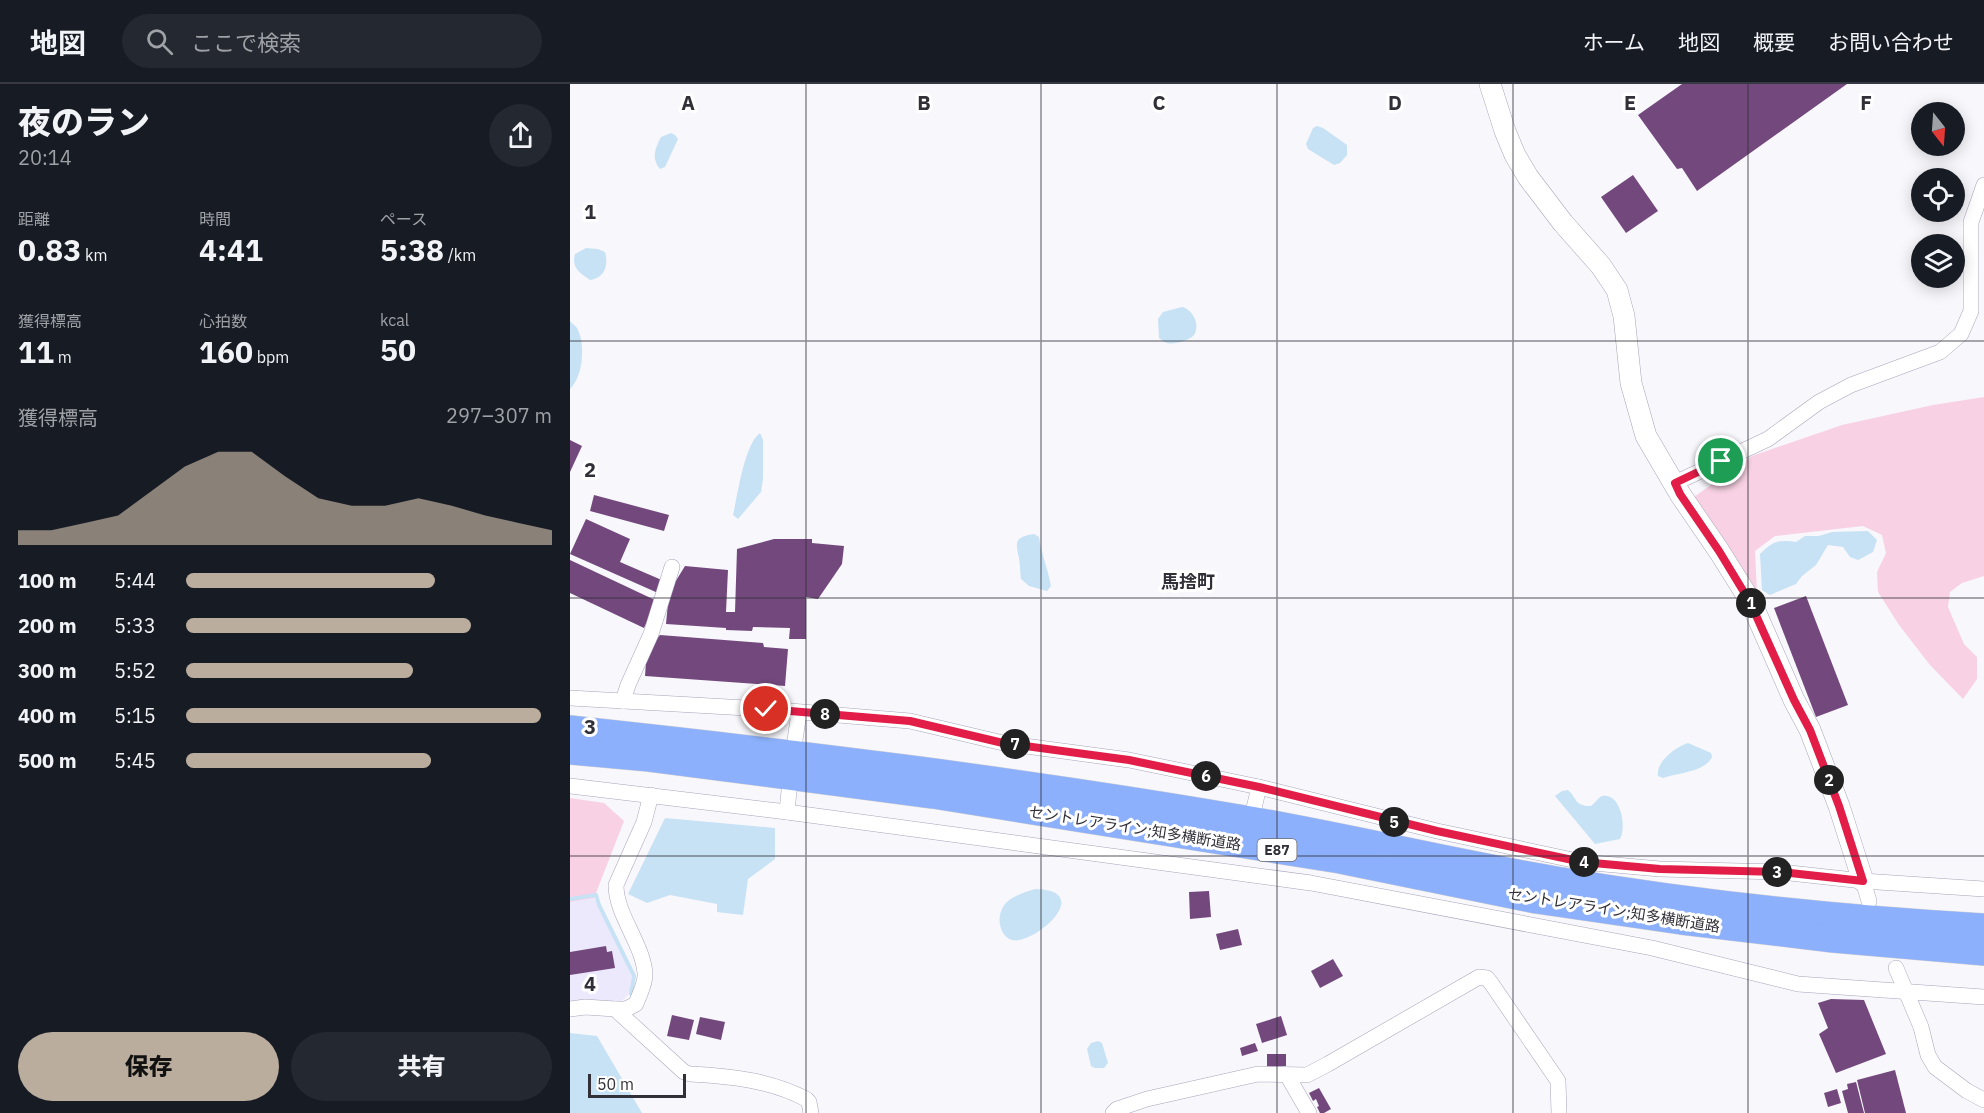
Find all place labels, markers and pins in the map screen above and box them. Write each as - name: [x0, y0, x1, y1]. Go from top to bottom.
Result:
- pin: [1695, 435, 1746, 486]
- pin: 1: [1736, 588, 1766, 618]
- pin: [740, 683, 791, 734]
- pin: 8: [810, 699, 840, 729]
- pin: 7: [1000, 729, 1030, 759]
- pin: 6: [1191, 761, 1221, 791]
- pin: 2: [1814, 765, 1844, 795]
- pin: 5: [1379, 807, 1409, 837]
- pin: 4: [1569, 847, 1599, 877]
- pin: 3: [1762, 857, 1792, 887]

